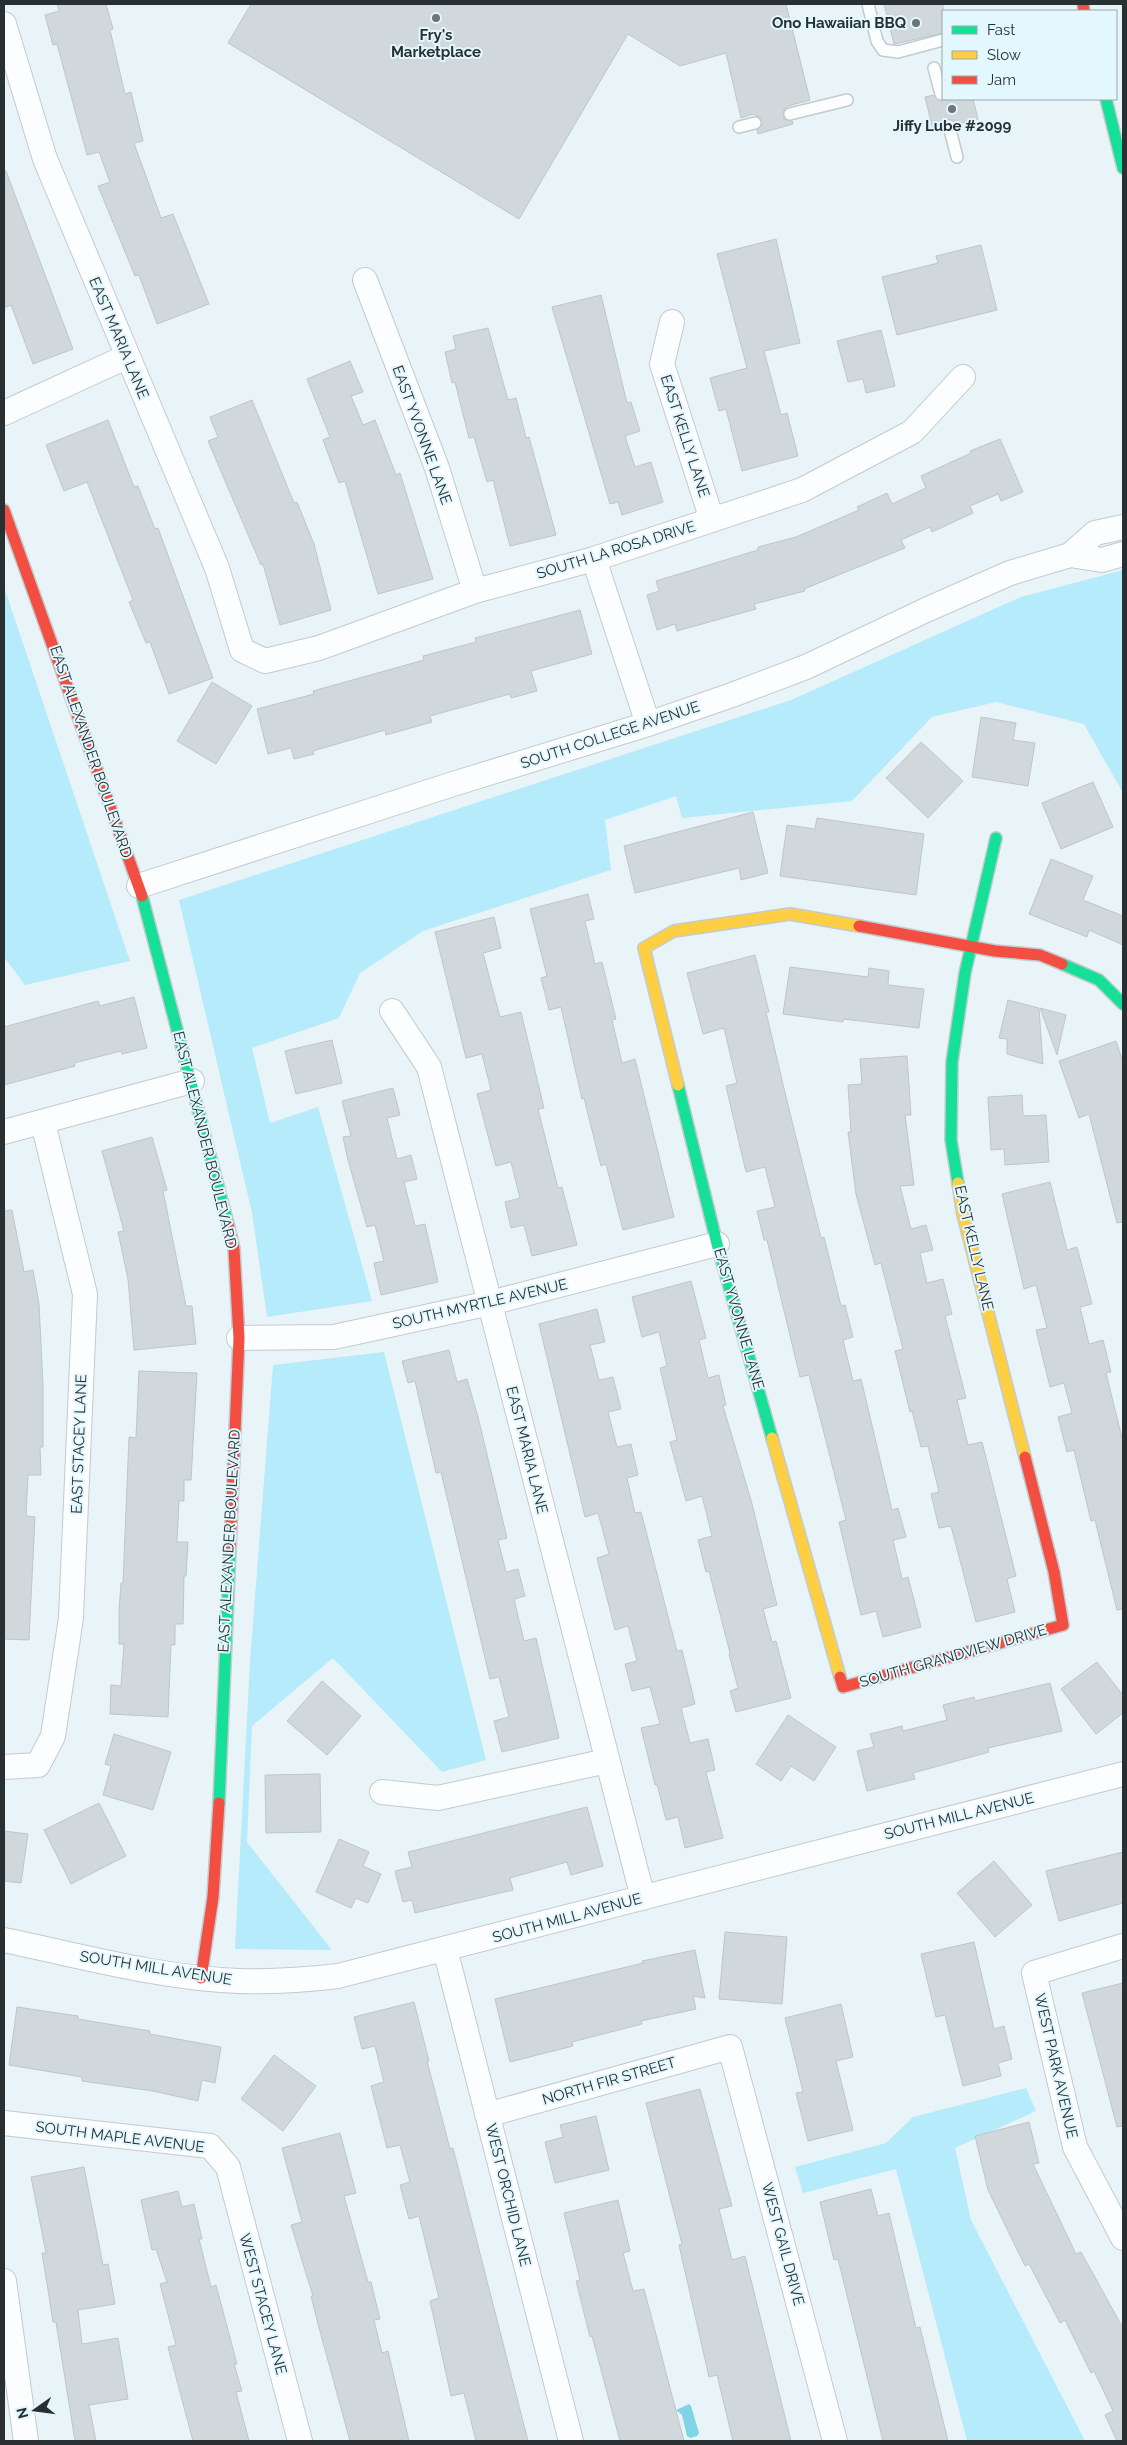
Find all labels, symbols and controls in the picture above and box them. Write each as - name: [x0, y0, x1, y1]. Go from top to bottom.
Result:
- legend: [942, 10, 1117, 100]
- marker: Fry's Marketplace: [430, 12, 442, 24]
- place label: Ono Hawaiian BBQ: [772, 14, 906, 32]
- marker: Ono Hawaiian BBQ: [910, 17, 922, 29]
- text: Fast: [987, 21, 1015, 39]
- place label: Fry's Marketplace: [391, 26, 481, 61]
- text: Slow: [987, 46, 1021, 64]
- text: Jam: [987, 71, 1016, 89]
- marker: Jiffy Lube #2099: [946, 103, 958, 115]
- place label: Jiffy Lube #2099: [893, 117, 1011, 135]
- street label: EAST MARIA LANE: [85, 274, 153, 402]
- street label: EAST YVONNE LANE: [388, 363, 456, 507]
- street label: EAST KELLY LANE: [657, 372, 713, 500]
- street label: SOUTH LA ROSA DRIVE: [534, 517, 698, 583]
- street label: EAST ALEXANDER BOULEVARD: [46, 643, 136, 861]
- street label: SOUTH COLLEGE AVENUE: [518, 697, 702, 773]
- street label: EAST ALEXANDER BOULEVARD: [169, 1029, 241, 1251]
- street label: EAST KELLY LANE: [951, 1184, 997, 1312]
- street label: EAST YVONNE LANE: [710, 1246, 768, 1392]
- street label: SOUTH MYRTLE AVENUE: [391, 1275, 569, 1333]
- street label: EAST STACEY LANE: [68, 1374, 90, 1514]
- street label: EAST MARIA LANE: [502, 1384, 552, 1516]
- street label: EAST ALEXANDER BOULEVARD: [214, 1429, 244, 1653]
- street label: SOUTH GRANDVIEW DRIVE: [857, 1621, 1049, 1691]
- street label: SOUTH MILL AVENUE: [882, 1789, 1036, 1843]
- street label: SOUTH MILL AVENUE: [490, 1889, 644, 1947]
- street label: SOUTH MILL AVENUE: [79, 1947, 233, 1989]
- street label: WEST PARK AVENUE: [1031, 1992, 1081, 2140]
- street label: NORTH FIR STREET: [540, 2053, 678, 2109]
- street label: SOUTH MAPLE AVENUE: [34, 2118, 206, 2156]
- street label: WEST ORCHID LANE: [482, 2122, 534, 2268]
- street label: WEST GAIL DRIVE: [758, 2180, 808, 2308]
- street label: WEST STACEY LANE: [235, 2231, 291, 2377]
- north arrow: [10, 2385, 60, 2435]
- text: N: [13, 2406, 31, 2420]

